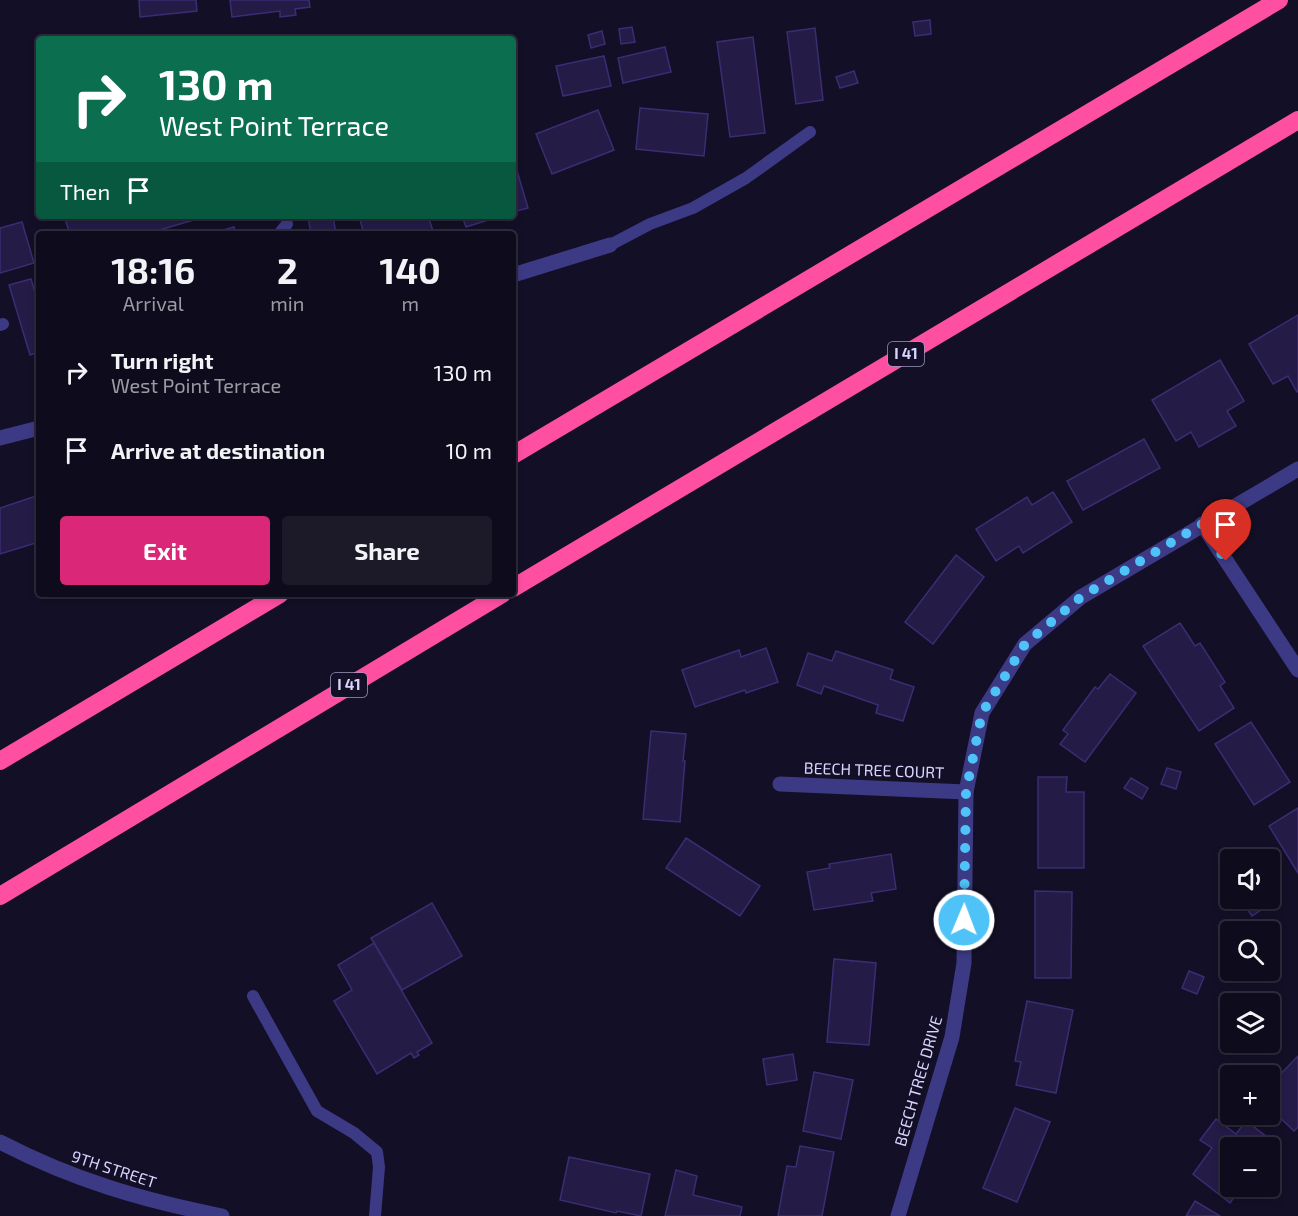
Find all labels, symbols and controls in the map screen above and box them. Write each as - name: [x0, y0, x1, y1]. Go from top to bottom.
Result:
- text: 130 m: [159, 58, 274, 108]
- icon: right: [60, 60, 138, 138]
- text: West Point Terrace: [159, 109, 389, 141]
- icon: arrive: [122, 174, 155, 207]
- text: Then: [60, 178, 110, 204]
- text: 18:16: [111, 248, 195, 291]
- text: 2: [277, 248, 298, 291]
- text: 140: [380, 248, 441, 291]
- text: Arrival: [123, 291, 184, 315]
- text: min: [270, 291, 304, 315]
- text: m: [401, 291, 419, 315]
- road number: I 41: [888, 342, 924, 366]
- text: Turn right: [111, 347, 213, 373]
- icon: right: [60, 356, 93, 389]
- text: 130 m: [434, 359, 492, 385]
- text: West Point Terrace: [111, 373, 281, 397]
- icon: arrive: [60, 434, 93, 467]
- text: Arrive at destination: [111, 437, 325, 463]
- text: 10 m: [446, 437, 492, 463]
- pin: [1200, 499, 1251, 561]
- icon: arrive: [1209, 508, 1242, 541]
- button: Exit: [60, 516, 270, 585]
- button: Share: [282, 516, 492, 585]
- road number: I 41: [331, 673, 367, 697]
- street label: BEECH TREE COURT: [803, 758, 945, 781]
- map controls: [1220, 849, 1280, 1197]
- button: sound: [1220, 849, 1280, 909]
- position arrow: [932, 888, 996, 952]
- button: search: [1220, 921, 1280, 981]
- button: layers: [1220, 993, 1280, 1053]
- street label: BEECH TREE DRIVE: [890, 1013, 945, 1148]
- button: +: [1220, 1065, 1280, 1125]
- button: −: [1220, 1137, 1280, 1197]
- street label: 9TH STREET: [69, 1146, 159, 1191]

